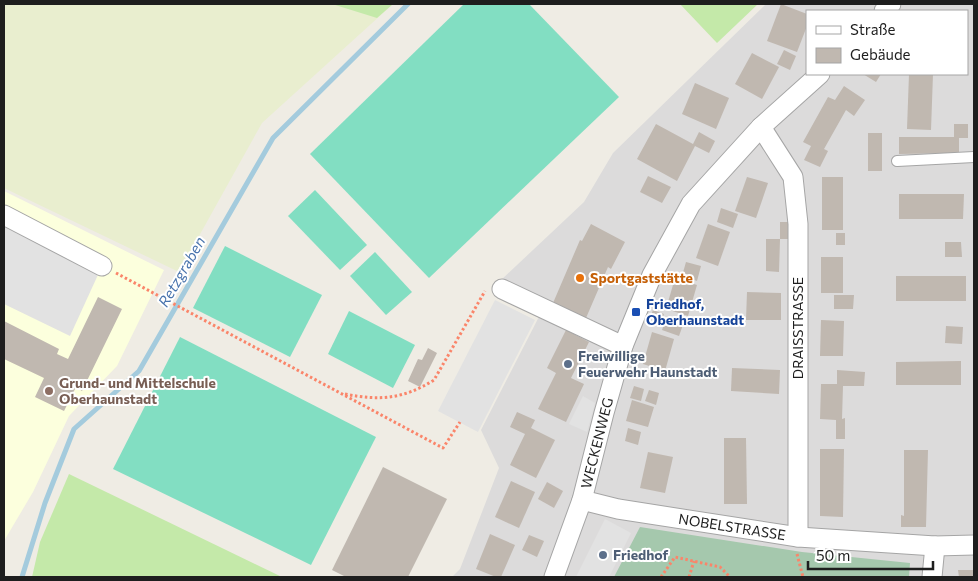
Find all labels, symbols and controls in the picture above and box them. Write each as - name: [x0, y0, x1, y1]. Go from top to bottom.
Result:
- legend: [806, 10, 968, 75]
- text: Straße: [850, 20, 896, 38]
- text: Gebäude: [850, 45, 911, 63]
- water label: Retzgraben: [154, 233, 208, 310]
- place label: Sportgaststätte: [590, 269, 693, 286]
- marker: Sportgaststätte: [574, 272, 586, 284]
- street label: DRAISSTRASSE: [789, 277, 806, 379]
- place label: Friedhof, Oberhaunstadt: [646, 295, 744, 328]
- marker: Friedhof, Oberhaunstadt: [630, 306, 642, 318]
- place label: Freiwillige Feuerwehr Haunstadt: [578, 347, 718, 380]
- marker: Freiwillige Feuerwehr Haunstadt: [562, 358, 574, 370]
- place label: Grund- und Mittelschule Oberhaunstadt: [59, 374, 216, 407]
- marker: Grund- und Mittelschule Oberhaunstadt: [43, 385, 55, 397]
- street label: WECKENWEG: [577, 396, 616, 490]
- street label: NOBELSTRASSE: [677, 510, 787, 543]
- scale bar: [808, 538, 933, 570]
- place label: Friedhof: [613, 546, 669, 563]
- text: 50 m: [816, 546, 850, 564]
- marker: Friedhof: [597, 549, 609, 561]

